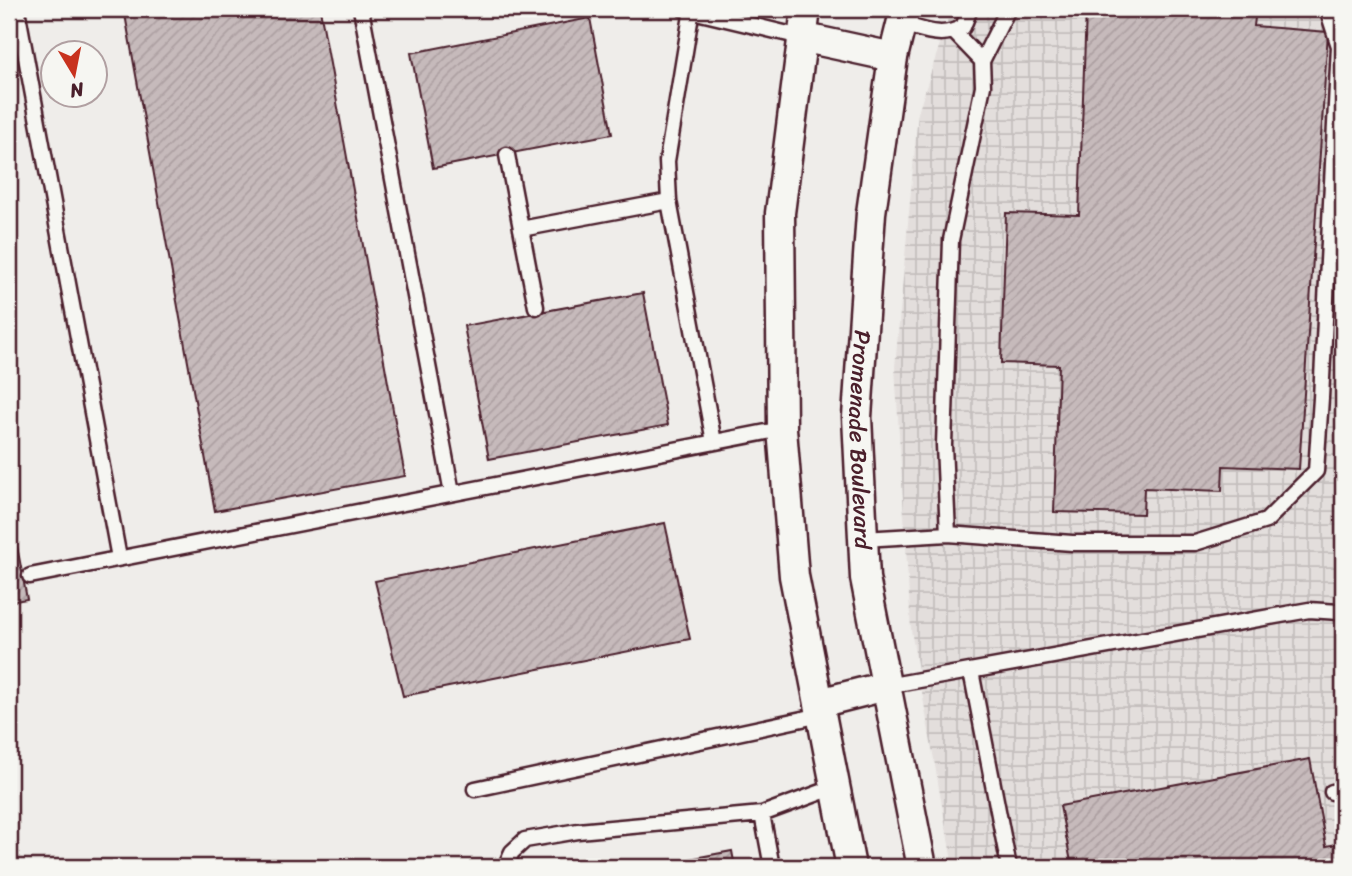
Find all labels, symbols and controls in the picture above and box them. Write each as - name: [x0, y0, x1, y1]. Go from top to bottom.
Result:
- north arrow: [38, 38, 108, 108]
- text: N: [67, 73, 87, 108]
- street label: Promenade Boulevard: [836, 329, 884, 552]

